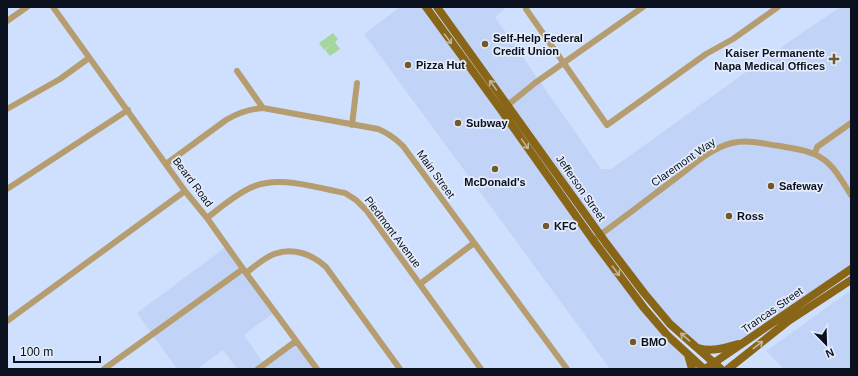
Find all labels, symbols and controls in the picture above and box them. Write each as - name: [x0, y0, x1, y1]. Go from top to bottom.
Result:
- place label: Self-Help Federal Credit Union: [493, 32, 583, 57]
- one-way arrow: [444, 33, 453, 44]
- marker: Self-Help Federal Credit Union: [480, 39, 490, 49]
- place label: Kaiser Permanente Napa Medical Offices: [714, 47, 825, 72]
- marker: Kaiser Permanente Napa Medical Offices: [828, 53, 840, 65]
- place label: Pizza Hut: [416, 59, 465, 71]
- marker: Pizza Hut: [403, 60, 413, 70]
- one-way arrow: [489, 80, 497, 91]
- place label: Subway: [466, 117, 508, 129]
- marker: Subway: [453, 118, 463, 128]
- street label: Claremont Way: [649, 135, 718, 189]
- one-way arrow: [521, 138, 529, 149]
- street label: Main Street: [415, 148, 457, 200]
- street label: Jefferson Street: [554, 153, 608, 223]
- street label: Beard Road: [171, 155, 215, 209]
- marker: McDonald's: [490, 164, 500, 174]
- place label: McDonald's: [464, 176, 526, 188]
- place label: Safeway: [779, 180, 824, 192]
- marker: Safeway: [766, 181, 776, 191]
- street label: Piedmont Avenue: [362, 194, 424, 270]
- place label: Ross: [737, 210, 764, 222]
- marker: Ross: [724, 211, 734, 221]
- place label: KFC: [554, 220, 577, 232]
- marker: KFC: [541, 221, 551, 231]
- one-way arrow: [612, 265, 621, 276]
- street label: Trancas Street: [739, 285, 805, 335]
- north arrow: [806, 324, 846, 364]
- one-way arrow: [680, 333, 690, 342]
- place label: BMO: [641, 336, 667, 348]
- marker: BMO: [628, 337, 638, 347]
- scale bar: [14, 338, 100, 364]
- one-way arrow: [753, 341, 764, 349]
- text: 100 m: [20, 345, 53, 359]
- text: N: [824, 346, 836, 360]

